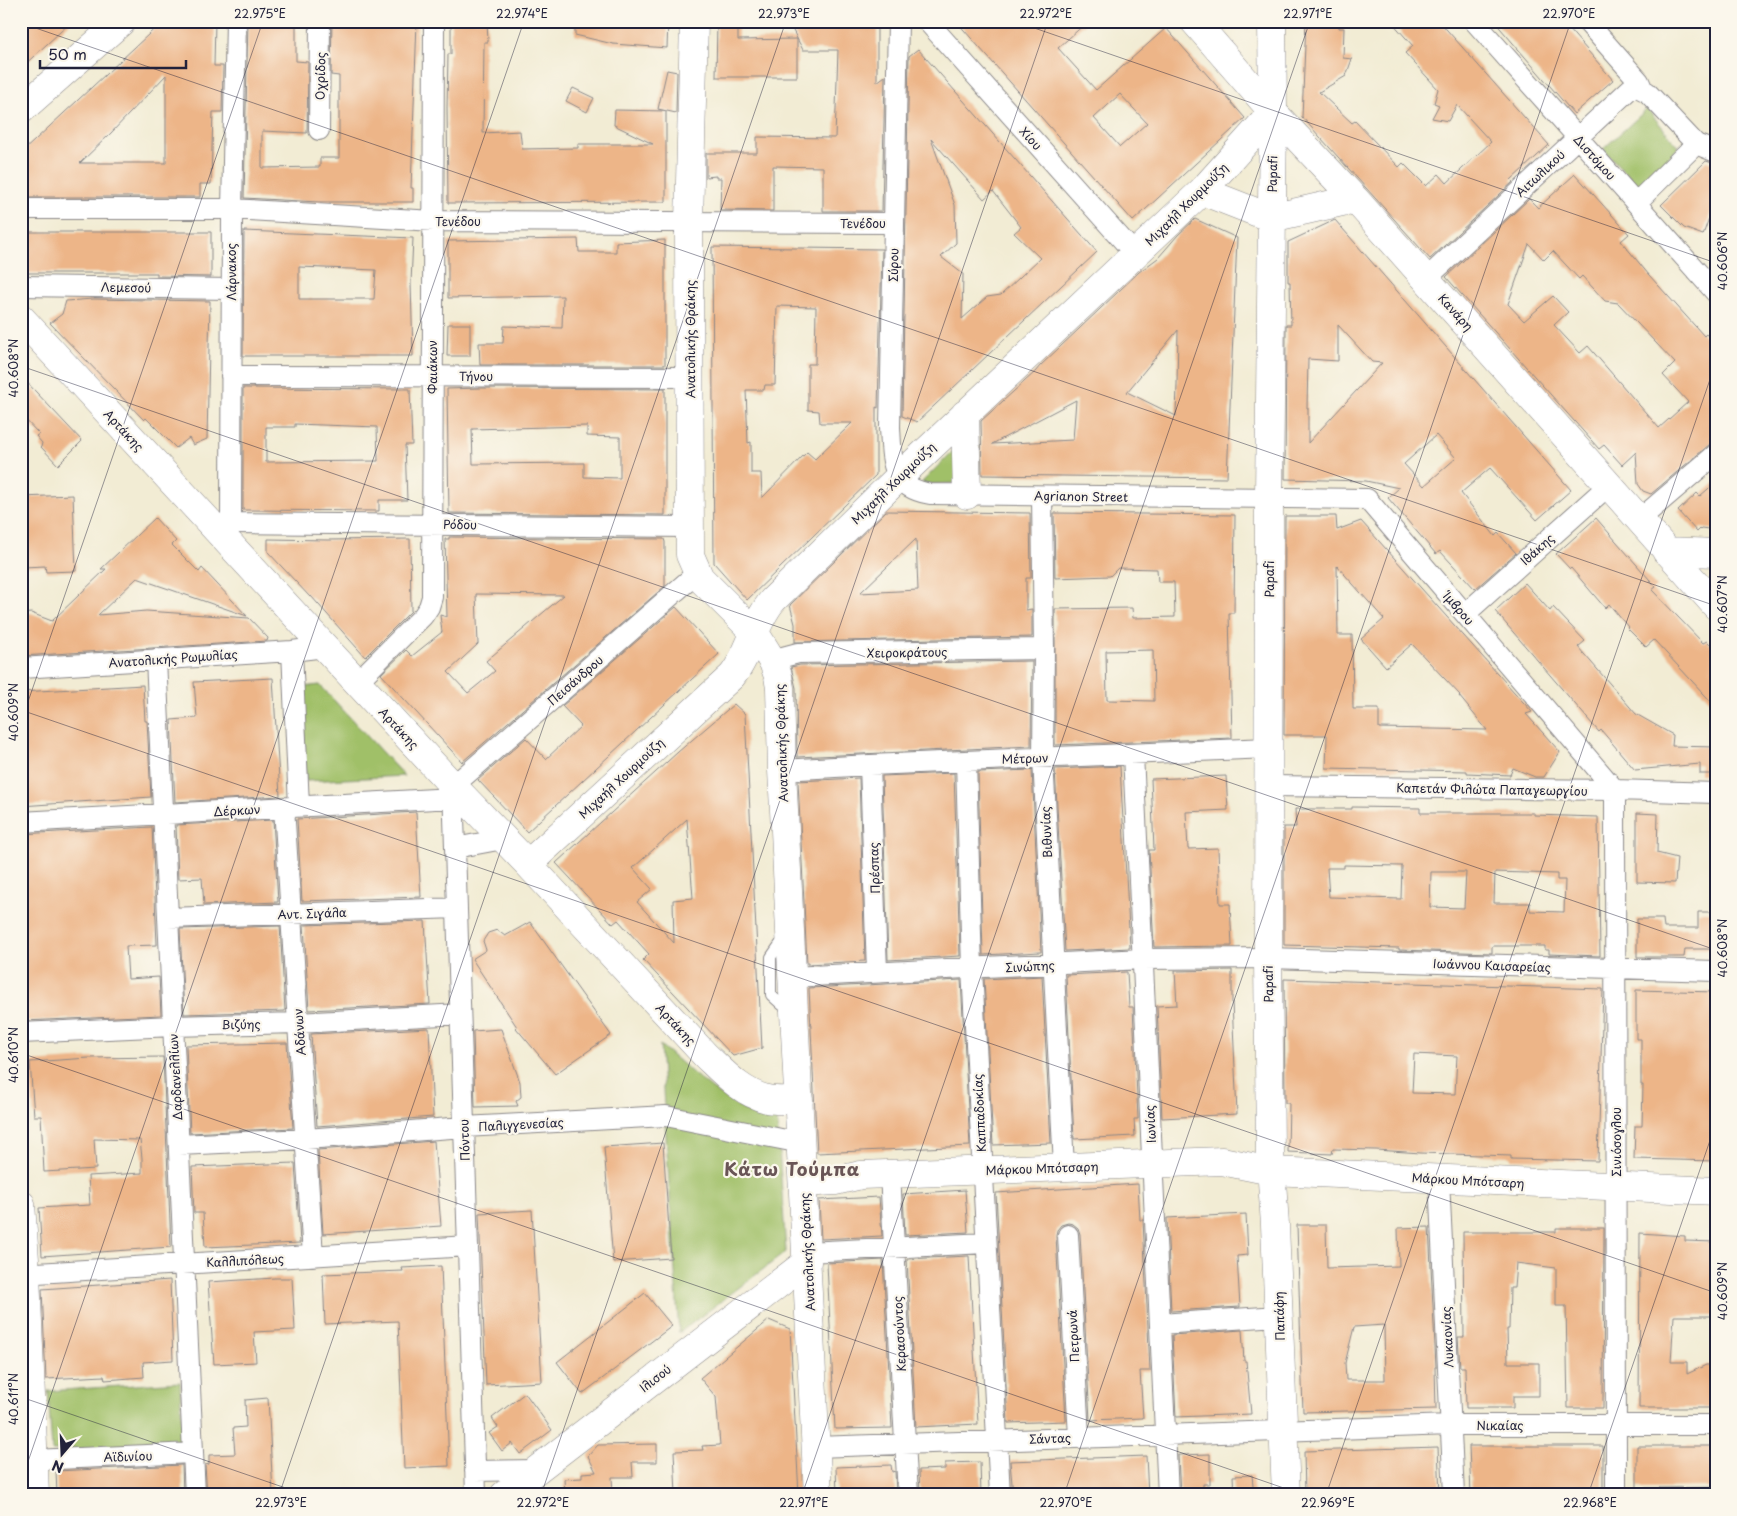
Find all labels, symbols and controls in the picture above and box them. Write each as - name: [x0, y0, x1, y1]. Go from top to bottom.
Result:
- text: 22.975°E: [234, 4, 286, 22]
- text: 22.974°E: [496, 4, 548, 22]
- text: 22.973°E: [758, 4, 810, 22]
- text: 22.972°E: [1020, 4, 1072, 22]
- text: 22.971°E: [1283, 4, 1333, 22]
- text: 22.970°E: [1542, 4, 1596, 22]
- scale bar: [40, 38, 186, 70]
- text: 50 m: [48, 42, 87, 65]
- street label: Οχρίδος: [311, 52, 329, 100]
- street label: Χίου: [1016, 122, 1046, 154]
- street label: Διστόμου: [1570, 130, 1620, 184]
- street label: Αιτωλικού: [1511, 145, 1569, 201]
- street label: Papafi: [1263, 155, 1281, 193]
- street label: Μιχαήλ Χουρμούζη: [1140, 158, 1232, 250]
- street label: Τενέδου: [435, 212, 481, 230]
- street label: Τενέδου: [840, 214, 886, 232]
- text: 40.606°N: [1713, 232, 1731, 290]
- street label: Λάρνακος: [222, 243, 240, 301]
- street label: Σύρου: [884, 248, 902, 282]
- street label: Λεμεσού: [101, 278, 151, 296]
- street label: Ανατολικής Θράκης: [681, 280, 699, 398]
- street label: Κανάρη: [1434, 289, 1478, 335]
- text: 40.608°N: [4, 339, 22, 397]
- street label: Φαιάκων: [423, 340, 441, 394]
- street label: Τήνου: [459, 367, 493, 385]
- street label: Αρτάκης: [100, 405, 148, 455]
- street label: Μιχαήλ Χουρμούζη: [847, 438, 939, 528]
- street label: Agrianon Street: [1034, 486, 1128, 506]
- street label: Ρόδου: [443, 515, 477, 533]
- street label: Ιθάκης: [1516, 529, 1558, 569]
- street label: Papafi: [1260, 560, 1278, 598]
- text: 40.607°N: [1713, 575, 1731, 633]
- street label: Ίμβρου: [1438, 586, 1479, 629]
- street label: Χειροκράτους: [866, 642, 948, 662]
- street label: Ανατολικής Ρωμυλίας: [108, 645, 238, 671]
- street label: Πεισάνδρου: [543, 651, 607, 709]
- text: 40.609°N: [4, 683, 22, 741]
- street label: Ανατολικής Θράκης: [770, 684, 792, 802]
- street label: Αρτάκης: [375, 703, 423, 753]
- street label: Μιχαήλ Χουρμούζη: [574, 734, 668, 822]
- street label: Μέτρων: [1001, 748, 1049, 768]
- street label: Καπετάν Φιλώτα Παπαγεωργίου: [1396, 778, 1588, 800]
- street label: Δέρκων: [213, 800, 261, 820]
- street label: Βιθυνίας: [1036, 806, 1056, 858]
- street label: Πρέσπας: [864, 842, 884, 894]
- street label: Αντ. Σιγάλα: [277, 903, 347, 923]
- text: 40.608°N: [1713, 919, 1731, 977]
- street label: Ιωάννου Καισαρείας: [1433, 954, 1551, 976]
- street label: Σινώπης: [1005, 956, 1055, 976]
- street label: Papafi: [1259, 965, 1277, 1003]
- street label: Αρτάκης: [652, 999, 700, 1049]
- street label: Αδάνων: [288, 1008, 310, 1056]
- street label: Βιζύης: [221, 1015, 261, 1033]
- text: 40.610°N: [4, 1027, 22, 1083]
- street label: Δαρδανελλίων: [164, 1033, 186, 1121]
- street label: Καππαδοκίας: [968, 1073, 990, 1153]
- street label: Ιωνίας: [1140, 1104, 1160, 1144]
- street label: Σινιόσογλου: [1607, 1107, 1625, 1177]
- street label: Παλιγγενεσίας: [478, 1113, 564, 1135]
- street label: Πόντου: [454, 1119, 474, 1161]
- district label: Κάτω Τούμπα: [724, 1155, 860, 1182]
- street label: Μάρκου Μπότσαρη: [985, 1157, 1099, 1179]
- street label: Μάρκου Μπότσαρη: [1411, 1168, 1525, 1192]
- street label: Ανατολικής Θράκης: [795, 1192, 819, 1312]
- street label: Καλλιπόλεως: [206, 1249, 284, 1271]
- text: 40.609°N: [1713, 1262, 1731, 1320]
- street label: Παπάφη: [1269, 1291, 1289, 1341]
- street label: Κερασούντος: [888, 1296, 910, 1372]
- street label: Λυκαονίας: [1436, 1306, 1458, 1368]
- street label: Πετρωνά: [1063, 1309, 1083, 1363]
- street label: Ιλισού: [635, 1360, 675, 1396]
- text: 40.611°N: [4, 1373, 22, 1425]
- street label: Νικαίας: [1476, 1416, 1524, 1434]
- north arrow: [38, 1428, 88, 1478]
- street label: Σάντας: [1029, 1428, 1071, 1448]
- street label: Αϊδινίου: [103, 1446, 153, 1466]
- text: N: [49, 1455, 66, 1478]
- text: 22.973°E: [255, 1493, 307, 1511]
- text: 22.972°E: [517, 1493, 569, 1511]
- text: 22.971°E: [779, 1493, 829, 1511]
- text: 22.970°E: [1039, 1493, 1093, 1511]
- text: 22.969°E: [1301, 1493, 1355, 1511]
- text: 22.968°E: [1563, 1493, 1617, 1511]

